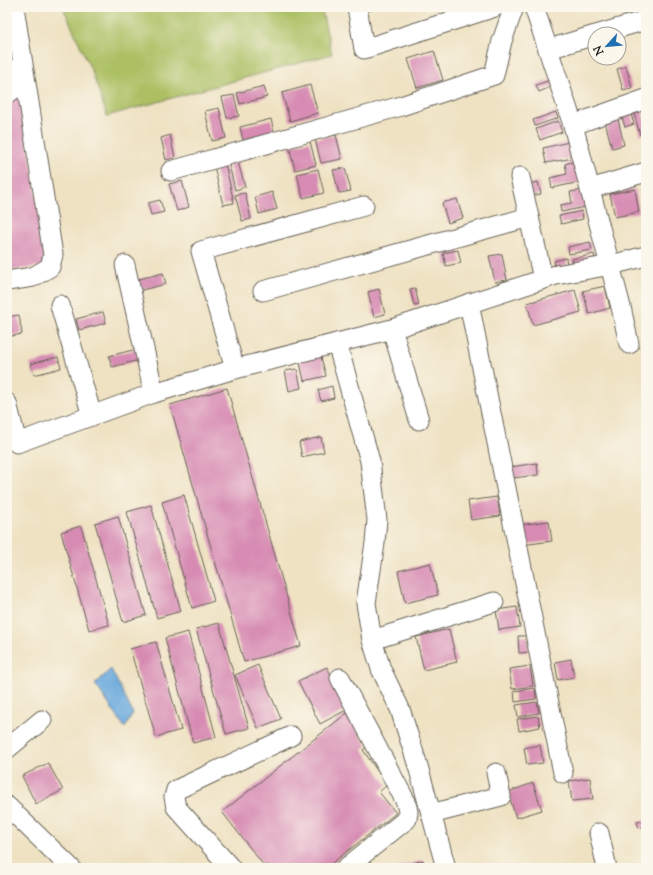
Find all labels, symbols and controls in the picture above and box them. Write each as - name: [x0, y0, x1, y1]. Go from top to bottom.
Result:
- north arrow: [587, 26, 627, 66]
- text: N: [590, 42, 609, 59]

